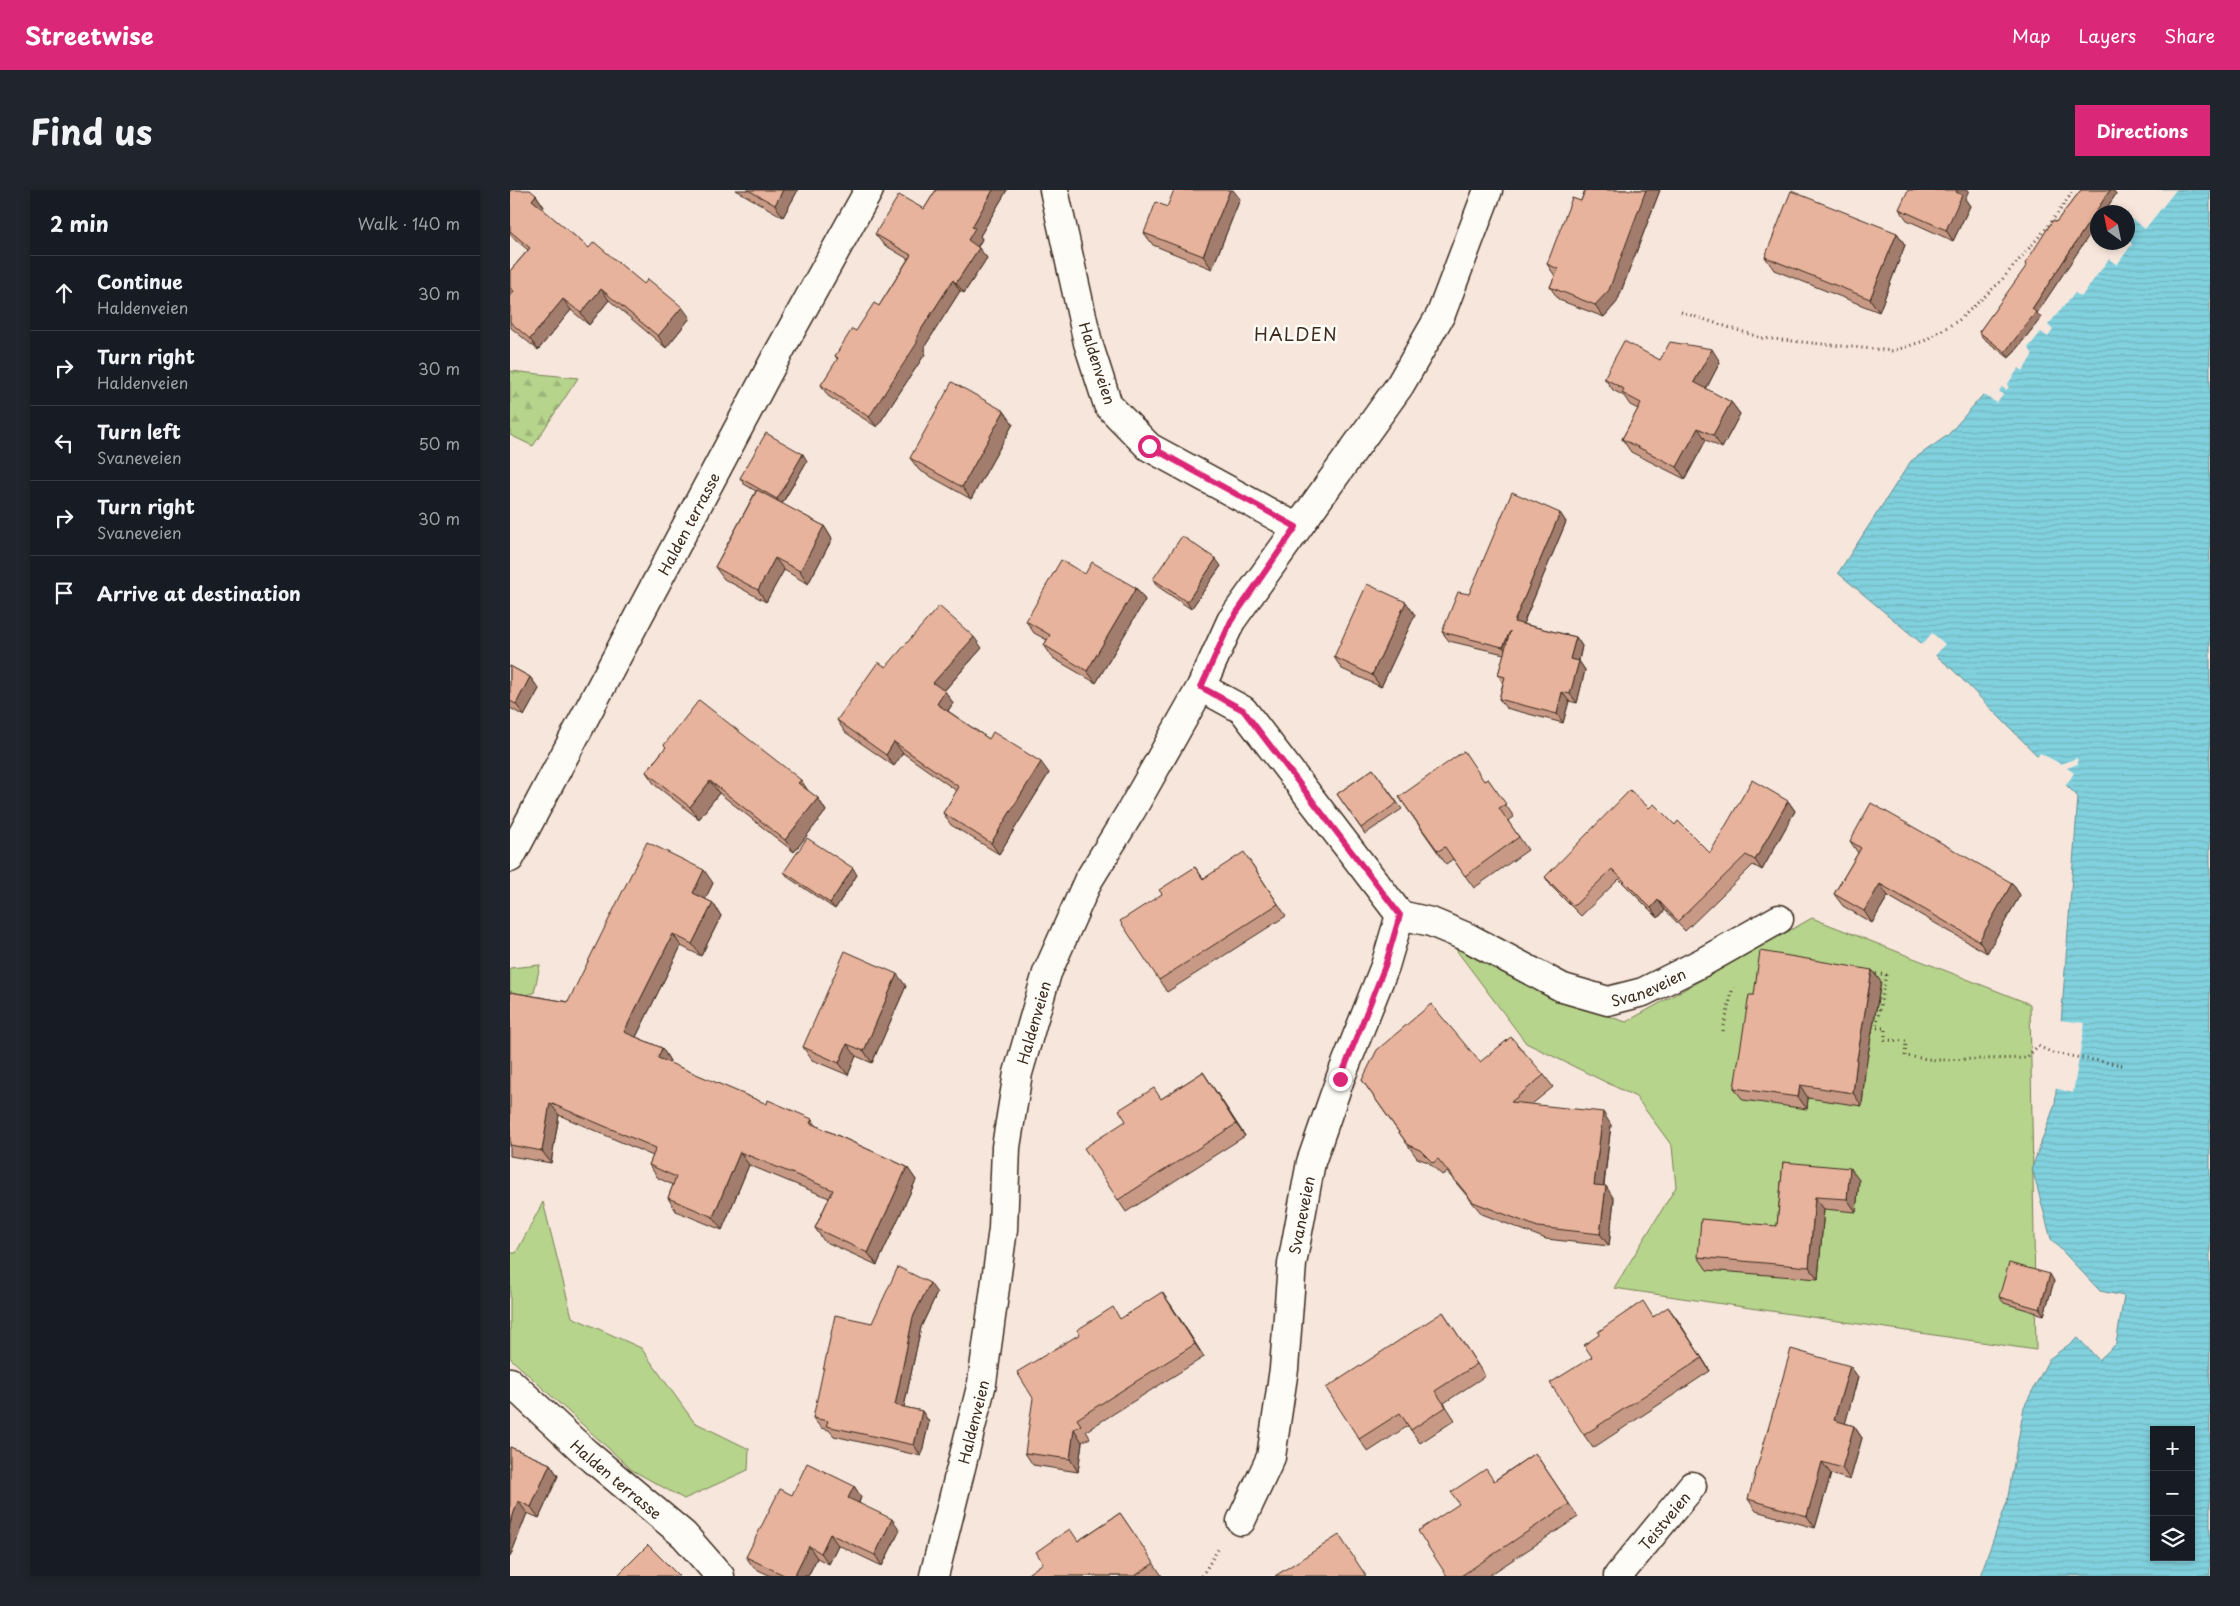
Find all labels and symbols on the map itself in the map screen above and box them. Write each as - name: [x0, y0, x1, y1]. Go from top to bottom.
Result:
- north arrow: [2090, 205, 2135, 250]
- street label: Haldenveien: [1074, 319, 1122, 407]
- district label: HALDEN: [1254, 320, 1338, 347]
- route start: [1138, 435, 1161, 458]
- street label: Halden terrasse: [651, 468, 725, 579]
- street label: Svaneveien: [1608, 961, 1689, 1011]
- street label: Haldenveien: [1010, 978, 1056, 1067]
- route end: [1329, 1068, 1352, 1091]
- street label: Svaneveien: [1282, 1174, 1320, 1256]
- street label: Haldenveien: [951, 1377, 994, 1466]
- street label: Halden terrasse: [566, 1433, 668, 1524]
- street label: Teistveien: [1633, 1486, 1695, 1555]

